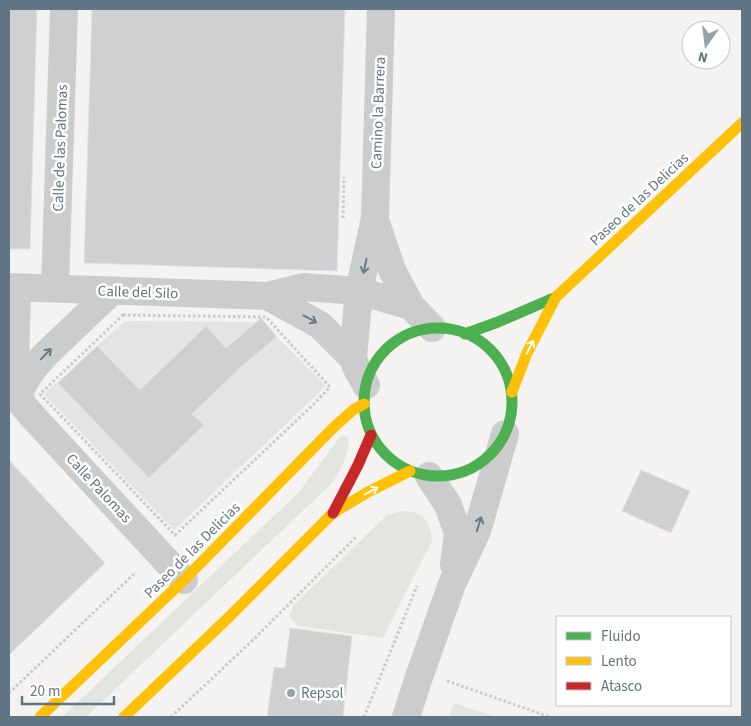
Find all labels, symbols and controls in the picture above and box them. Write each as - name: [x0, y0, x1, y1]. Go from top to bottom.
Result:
- north arrow: [681, 20, 731, 70]
- text: N: [696, 46, 710, 67]
- street label: Camino la Barrera: [366, 56, 391, 170]
- street label: Calle de las Palomas: [48, 84, 73, 212]
- street label: Paseo de las Delicias: [585, 148, 693, 251]
- one-way arrow: [360, 257, 369, 273]
- street label: Calle del Silo: [97, 281, 179, 304]
- one-way arrow: [302, 314, 317, 324]
- one-way arrow: [526, 340, 535, 355]
- one-way arrow: [40, 347, 52, 360]
- street label: Calle Palomas: [61, 449, 136, 528]
- one-way arrow: [363, 486, 378, 495]
- street label: Paseo de las Delicias: [140, 498, 245, 603]
- one-way arrow: [475, 516, 485, 532]
- legend: [556, 616, 731, 706]
- text: Fluido: [601, 626, 641, 647]
- text: Lento: [601, 651, 637, 672]
- scale bar: [22, 674, 115, 706]
- text: Atasco: [601, 676, 642, 697]
- text: 20 m: [30, 681, 60, 702]
- place label: Repsol: [301, 683, 344, 704]
- marker: Repsol: [285, 687, 297, 699]

